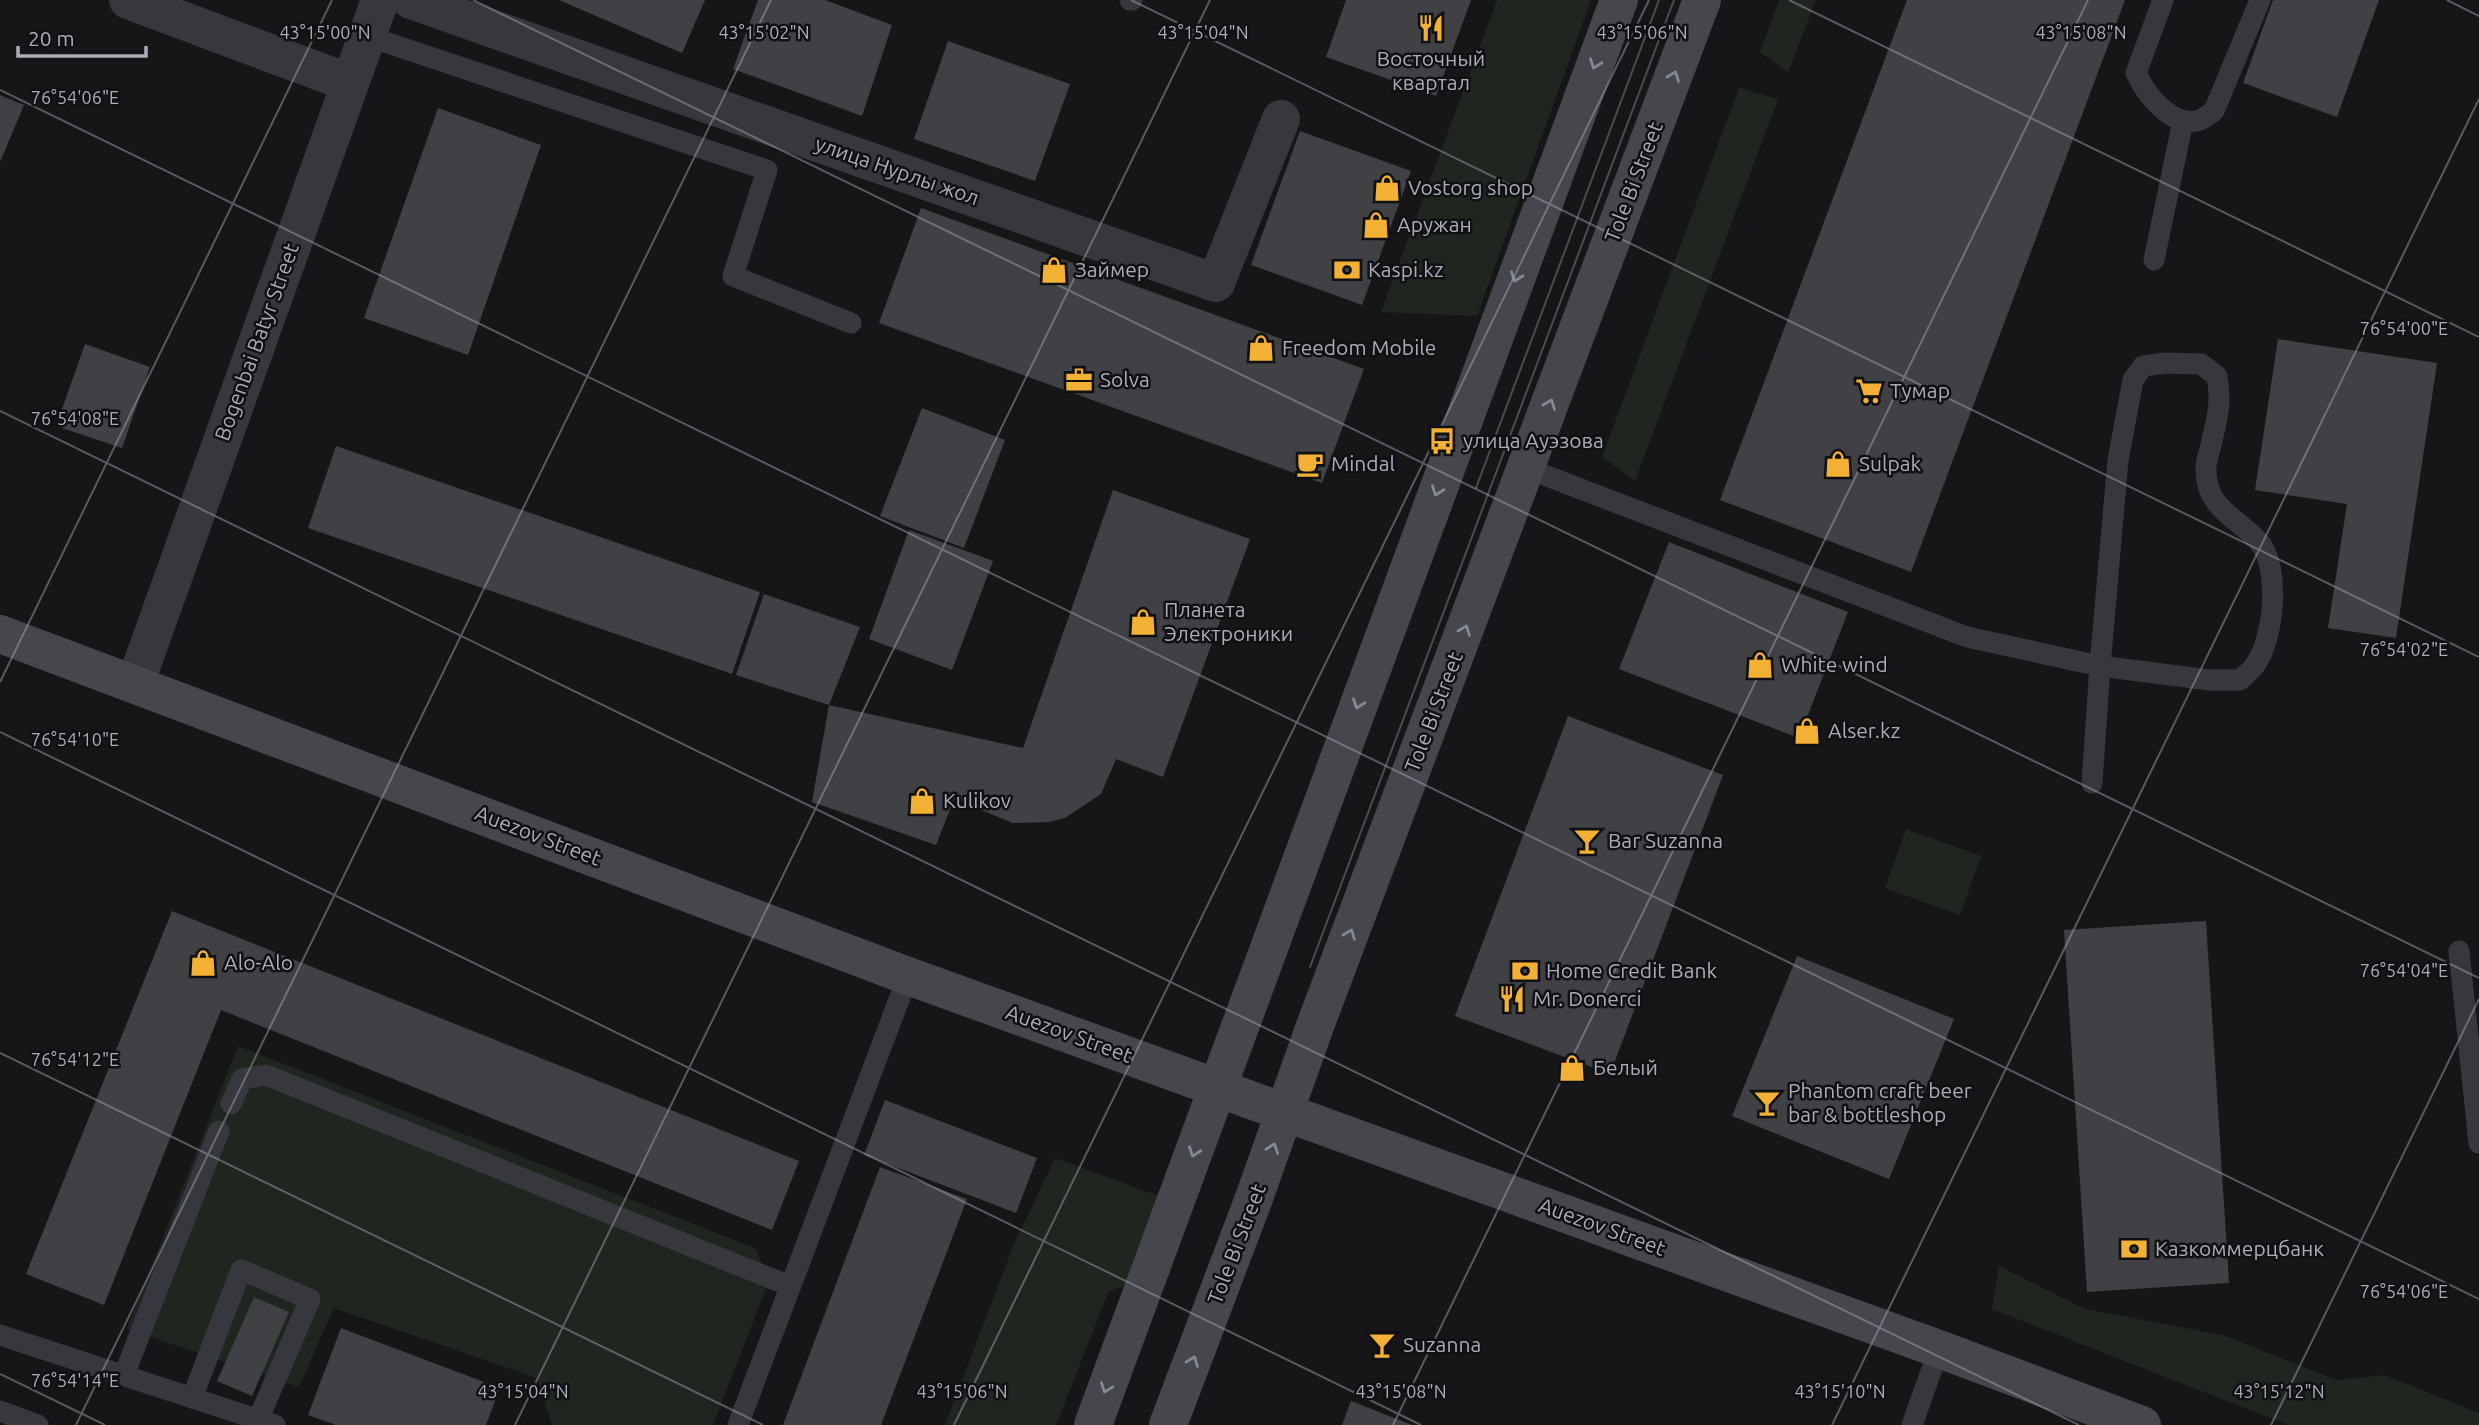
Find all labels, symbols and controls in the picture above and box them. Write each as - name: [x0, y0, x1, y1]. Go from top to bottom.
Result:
- restaurant icon: Восточный квартал: [1416, 13, 1446, 43]
- scale bar: [18, 14, 145, 58]
- text: 43°15'00"N: [279, 22, 371, 42]
- text: 43°15'02"N: [718, 22, 810, 42]
- text: 43°15'04"N: [1157, 22, 1249, 42]
- text: 43°15'06"N: [1596, 22, 1688, 42]
- text: 43°15'08"N: [2035, 22, 2127, 42]
- text: 20 m: [28, 26, 75, 50]
- place label: Восточный квартал: [1377, 46, 1485, 94]
- one-way arrow: [1590, 57, 1604, 69]
- one-way arrow: [1665, 71, 1679, 83]
- text: 76°54'06"E: [31, 87, 119, 107]
- street label: Tole Bi Street: [1599, 118, 1667, 245]
- street label: улица Нурлы жол: [812, 131, 982, 209]
- shop icon: Vostorg shop: [1372, 173, 1402, 203]
- place label: Vostorg shop: [1408, 175, 1533, 199]
- shop icon: Аружан: [1361, 210, 1391, 240]
- place label: Аружан: [1397, 212, 1472, 236]
- street label: Bogenbai Batyr Street: [209, 240, 303, 444]
- shop icon: Займер: [1039, 255, 1069, 285]
- bank icon: Kaspi.kz: [1332, 255, 1362, 285]
- place label: Займер: [1075, 257, 1149, 281]
- place label: Kaspi.kz: [1368, 257, 1444, 281]
- one-way arrow: [1511, 271, 1525, 283]
- text: 76°54'00"E: [2360, 318, 2448, 338]
- shop icon: Freedom Mobile: [1246, 333, 1276, 363]
- place label: Freedom Mobile: [1282, 335, 1436, 359]
- office icon: Solva: [1064, 365, 1094, 395]
- place label: Solva: [1100, 367, 1150, 391]
- supermarket icon: Тумар: [1854, 376, 1884, 406]
- place label: Тумар: [1890, 378, 1950, 402]
- one-way arrow: [1542, 399, 1556, 411]
- text: 76°54'08"E: [31, 408, 119, 428]
- bus stop icon: улица Ауэзова: [1427, 426, 1457, 456]
- place label: улица Ауэзова: [1463, 428, 1604, 452]
- cafe icon: Mindal: [1295, 449, 1325, 479]
- shop icon: Sulpak: [1823, 449, 1853, 479]
- place label: Mindal: [1331, 451, 1395, 475]
- place label: Sulpak: [1859, 451, 1922, 475]
- one-way arrow: [1431, 484, 1445, 496]
- place label: Планета Электроники: [1164, 597, 1293, 645]
- shop icon: Планета Электроники: [1128, 607, 1158, 637]
- one-way arrow: [1457, 624, 1471, 636]
- text: 76°54'02"E: [2360, 639, 2448, 659]
- street label: Tole Bi Street: [1399, 648, 1467, 775]
- shop icon: White wind: [1745, 650, 1775, 680]
- place label: White wind: [1781, 652, 1888, 676]
- one-way arrow: [1352, 697, 1366, 709]
- shop icon: Alser.kz: [1792, 716, 1822, 746]
- place label: Alser.kz: [1828, 718, 1900, 742]
- text: 76°54'10"E: [31, 729, 119, 749]
- shop icon: Kulikov: [907, 786, 937, 816]
- place label: Kulikov: [943, 788, 1011, 812]
- street label: Auezov Street: [472, 800, 605, 870]
- bar icon: Bar Suzanna: [1572, 826, 1602, 856]
- place label: Bar Suzanna: [1608, 828, 1723, 852]
- one-way arrow: [1342, 929, 1356, 941]
- shop icon: Alo-Alo: [188, 948, 218, 978]
- place label: Alo-Alo: [224, 950, 293, 974]
- bank icon: Home Credit Bank: [1510, 956, 1540, 986]
- place label: Home Credit Bank: [1546, 958, 1717, 982]
- text: 76°54'04"E: [2360, 960, 2448, 980]
- restaurant icon: Mr. Donerci: [1497, 984, 1527, 1014]
- place label: Mr. Donerci: [1533, 986, 1642, 1010]
- street label: Auezov Street: [1003, 999, 1136, 1067]
- text: 76°54'12"E: [31, 1049, 119, 1069]
- shop icon: Белый: [1557, 1053, 1587, 1083]
- place label: Белый: [1593, 1055, 1658, 1079]
- place label: Phantom craft beer bar & bottleshop: [1788, 1078, 1972, 1126]
- bar icon: Phantom craft beer bar & bottleshop: [1752, 1088, 1782, 1118]
- one-way arrow: [1264, 1143, 1278, 1155]
- one-way arrow: [1188, 1145, 1202, 1157]
- street label: Tole Bi Street: [1202, 1180, 1270, 1307]
- street label: Auezov Street: [1536, 1192, 1669, 1260]
- bank icon: Казкоммерцбанк: [2119, 1234, 2149, 1264]
- place label: Казкоммерцбанк: [2155, 1236, 2324, 1260]
- text: 76°54'06"E: [2360, 1281, 2448, 1301]
- bar icon: Suzanna: [1367, 1330, 1397, 1360]
- place label: Suzanna: [1403, 1332, 1481, 1356]
- one-way arrow: [1184, 1356, 1198, 1368]
- text: 76°54'14"E: [31, 1370, 119, 1390]
- text: 43°15'04"N: [477, 1381, 569, 1401]
- text: 43°15'06"N: [916, 1381, 1008, 1401]
- text: 43°15'08"N: [1355, 1381, 1447, 1401]
- text: 43°15'10"N: [1794, 1381, 1886, 1401]
- text: 43°15'12"N: [2233, 1381, 2325, 1401]
- one-way arrow: [1101, 1382, 1115, 1394]

